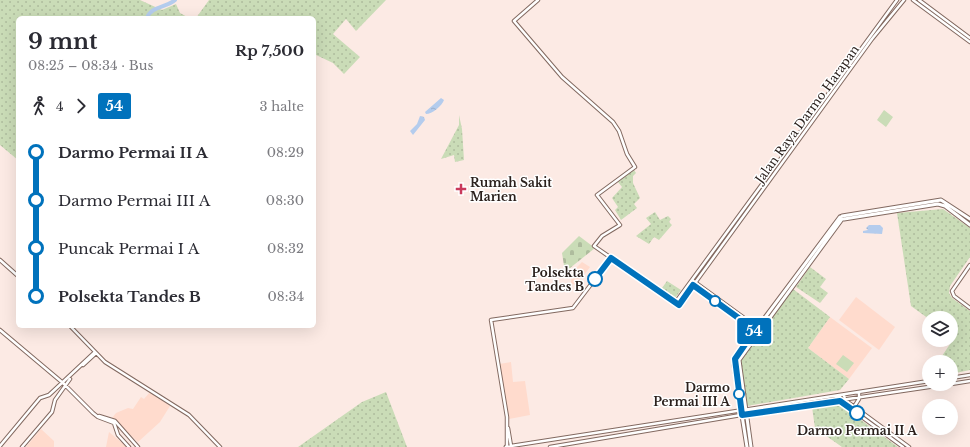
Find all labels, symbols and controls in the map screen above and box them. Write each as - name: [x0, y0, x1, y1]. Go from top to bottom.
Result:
- text: 9 mnt: [28, 28, 97, 55]
- text: Rp 7,500: [235, 41, 304, 60]
- street label: Jalan Raya Darmo Harapan: [751, 42, 862, 188]
- text: 08:25 – 08:34 · Bus: [28, 57, 153, 74]
- icon: walk: [28, 95, 50, 117]
- icon: forward: [70, 95, 92, 117]
- text: 54: [106, 97, 123, 115]
- text: 4: [56, 98, 64, 115]
- text: 3 halte: [260, 98, 304, 115]
- text: Darmo Permai II A: [58, 143, 208, 162]
- text: 08:29: [267, 144, 304, 161]
- place label: Rumah Sakit Marien: [470, 175, 552, 204]
- marker: Rumah Sakit Marien: [455, 183, 467, 195]
- text: Darmo Permai III A: [58, 191, 210, 210]
- text: 08:30: [266, 192, 304, 209]
- text: Puncak Permai I A: [58, 239, 199, 258]
- text: 08:32: [267, 240, 304, 257]
- place label: Polsekta Tandes B: [525, 265, 584, 294]
- marker: Polsekta Tandes B: [587, 271, 603, 287]
- text: Polsekta Tandes B: [58, 287, 201, 306]
- text: 08:34: [268, 288, 304, 305]
- unlabelled marker: [709, 295, 721, 307]
- map controls: [922, 311, 958, 435]
- button: layers: [922, 311, 958, 347]
- line badge: 54: [736, 318, 772, 344]
- text: 54: [745, 322, 763, 340]
- button: +: [922, 355, 958, 391]
- place label: Darmo Permai III A: [653, 380, 731, 409]
- marker: Darmo Permai III A: [733, 388, 745, 400]
- button: −: [922, 399, 958, 435]
- marker: Darmo Permai II A: [849, 405, 865, 421]
- place label: Darmo Permai II A: [797, 423, 918, 438]

